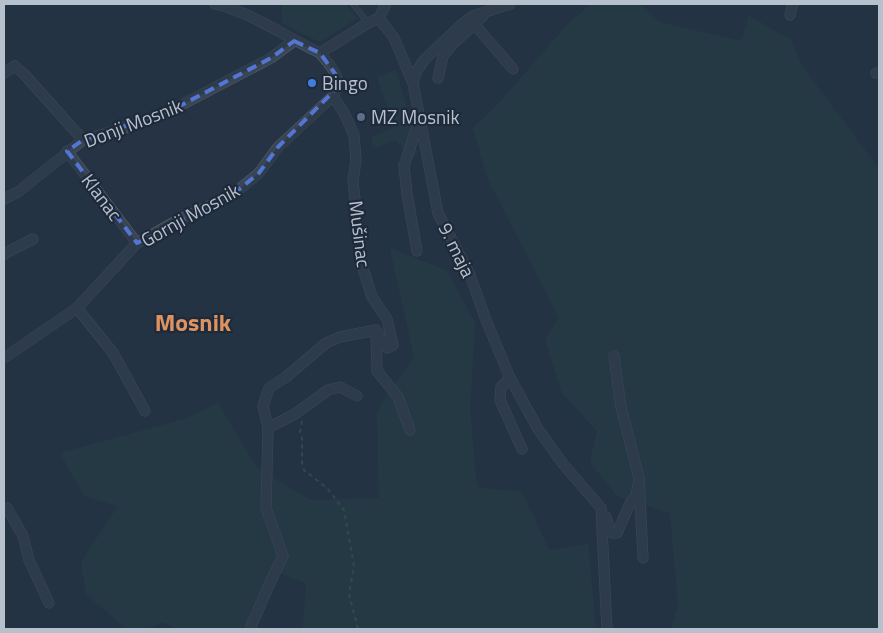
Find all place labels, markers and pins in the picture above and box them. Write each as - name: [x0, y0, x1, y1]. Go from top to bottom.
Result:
- place label: Bingo: [322, 68, 368, 97]
- marker: Bingo: [306, 77, 318, 89]
- place label: MZ Mosnik: [371, 102, 460, 131]
- marker: MZ Mosnik: [355, 111, 367, 123]

